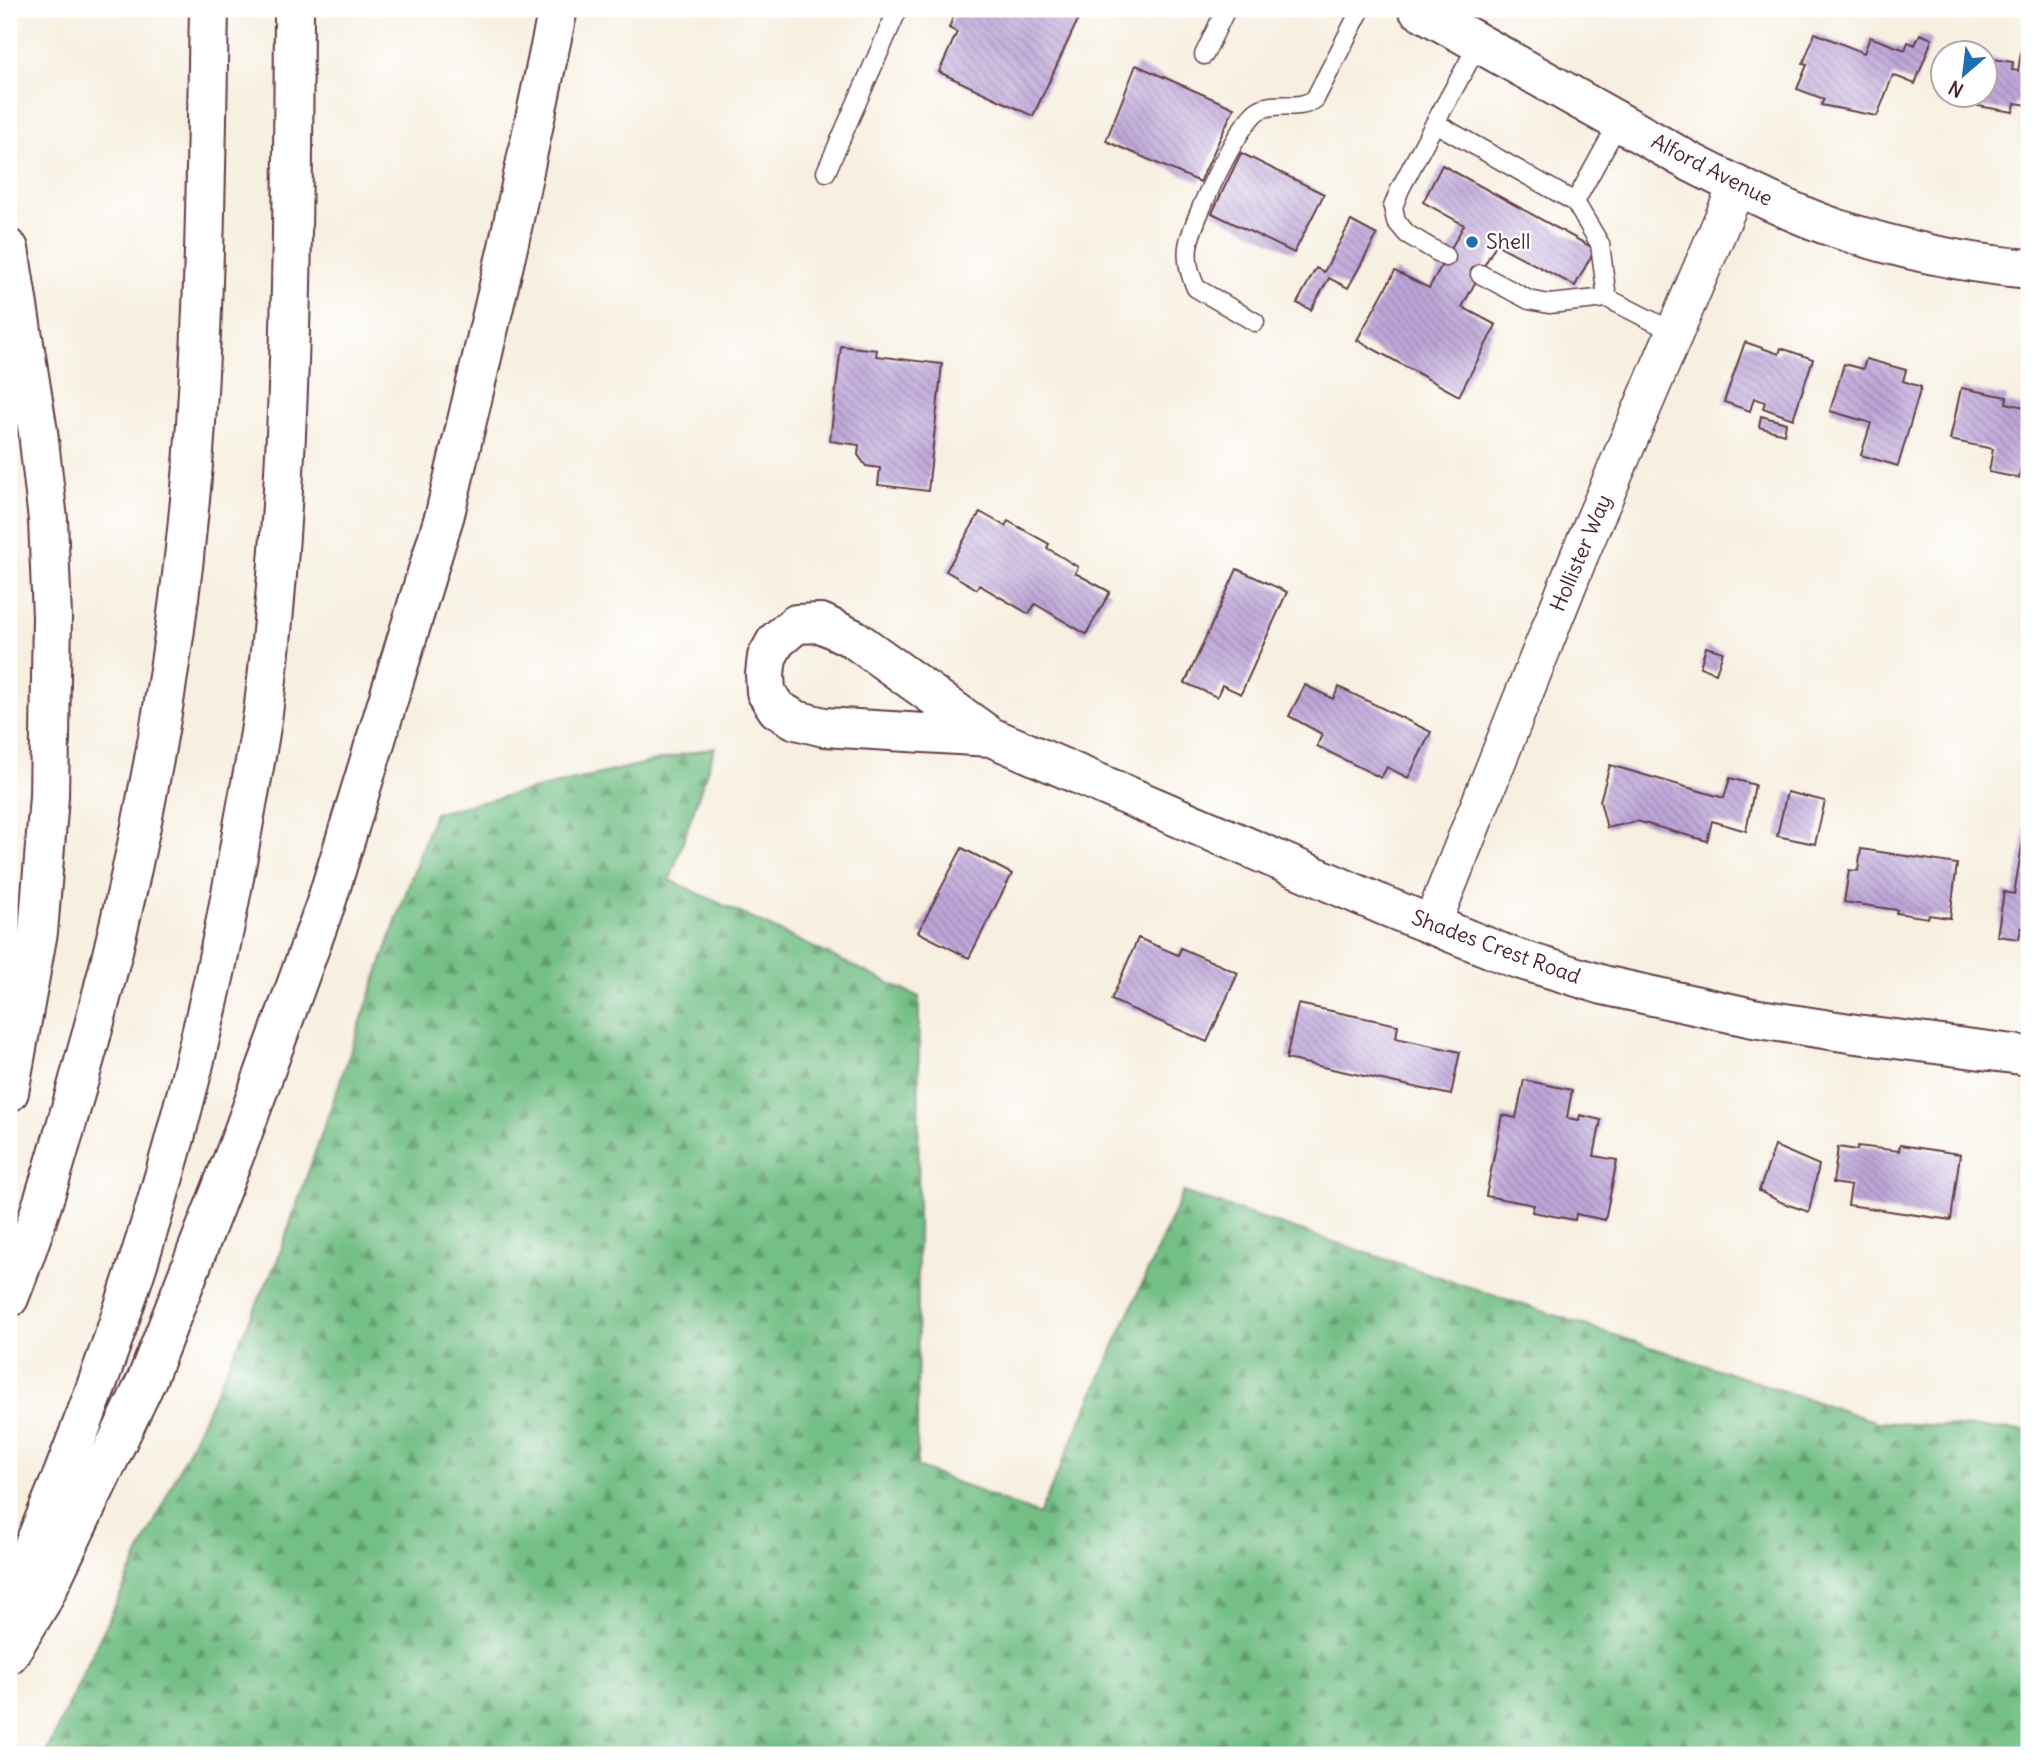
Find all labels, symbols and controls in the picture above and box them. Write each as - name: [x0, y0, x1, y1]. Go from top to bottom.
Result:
- north arrow: [1930, 38, 2000, 108]
- text: N: [1945, 75, 1967, 103]
- street label: Alford Avenue: [1647, 127, 1777, 212]
- place label: Shell: [1486, 228, 1531, 255]
- marker: Shell: [1464, 234, 1480, 250]
- street label: Hollister Way: [1544, 490, 1617, 615]
- street label: Shades Crest Road: [1408, 903, 1584, 990]

